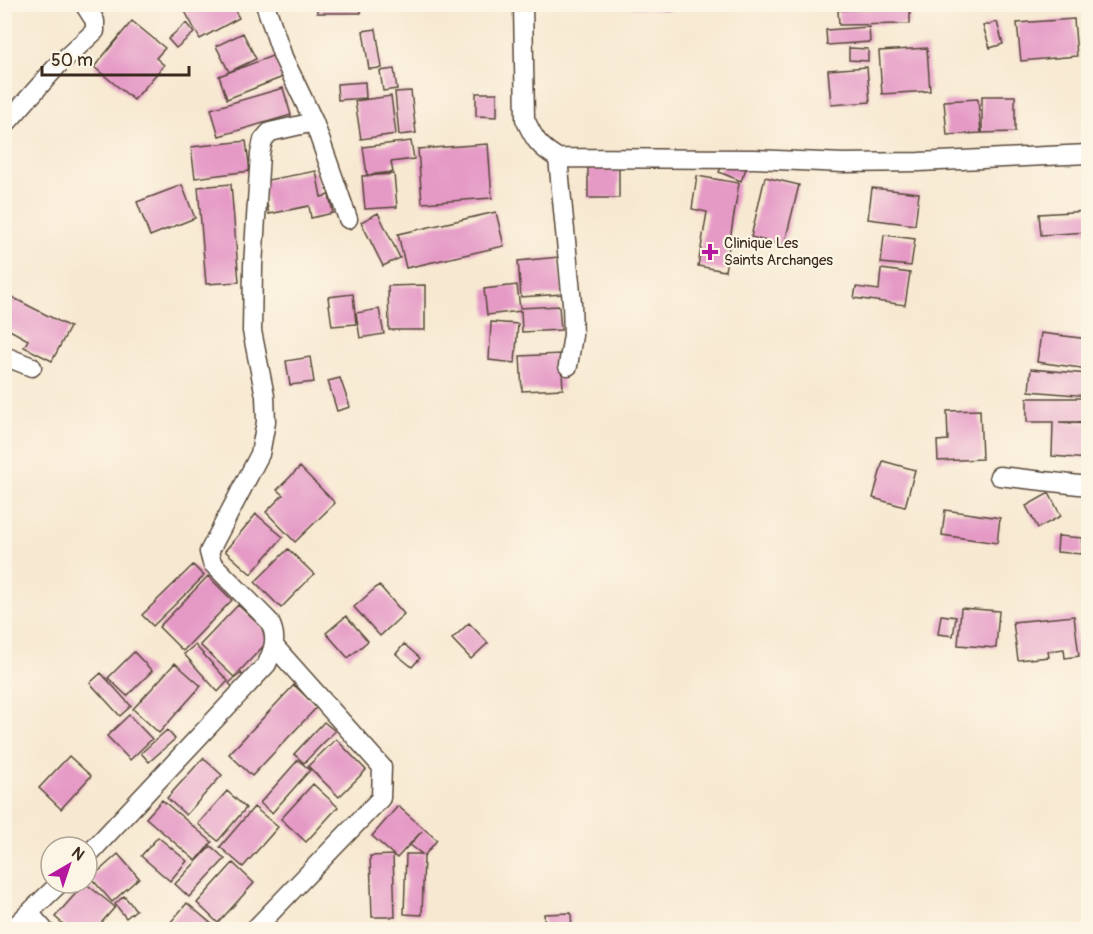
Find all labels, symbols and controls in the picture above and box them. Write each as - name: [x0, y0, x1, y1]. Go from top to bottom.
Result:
- scale bar: [42, 39, 189, 77]
- text: 50 m: [51, 49, 93, 72]
- place label: Clinique Les Saints Archanges: [724, 234, 833, 270]
- marker: Clinique Les Saints Archanges: [701, 243, 719, 261]
- north arrow: [39, 835, 99, 895]
- text: N: [67, 843, 88, 865]

